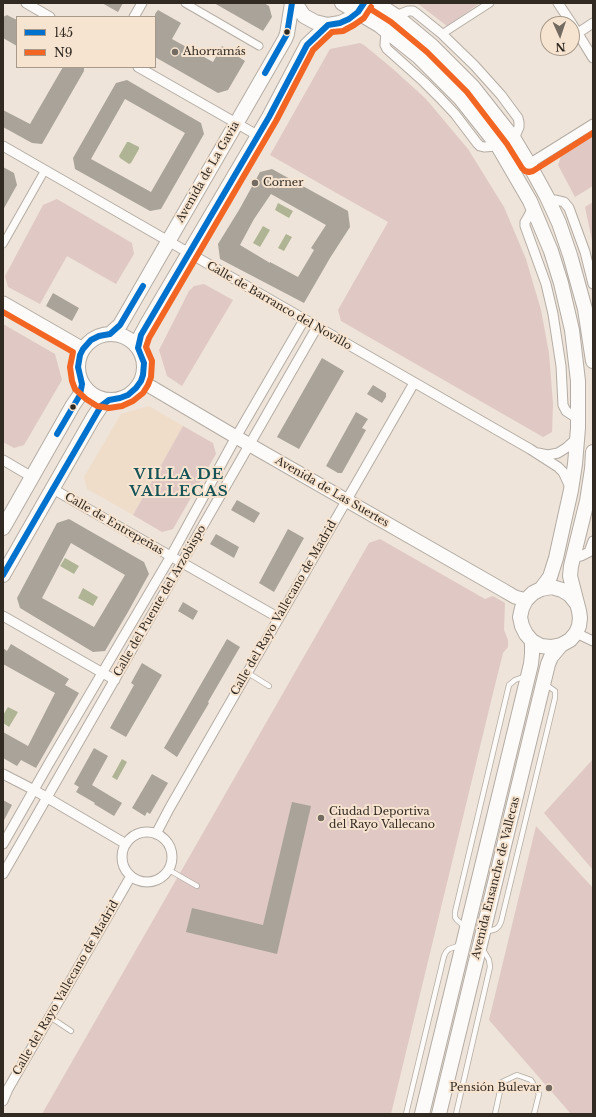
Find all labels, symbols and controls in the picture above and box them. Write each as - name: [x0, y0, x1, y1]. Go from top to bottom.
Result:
- legend: [16, 16, 156, 68]
- north arrow: [540, 16, 580, 56]
- text: 145: [54, 25, 73, 40]
- unlabelled marker: [282, 27, 292, 37]
- text: N: [555, 40, 566, 54]
- text: N9: [54, 45, 73, 60]
- place label: Ahorramás: [183, 45, 246, 59]
- marker: Ahorramás: [170, 47, 180, 57]
- street label: Avenida de La Gavia: [174, 119, 242, 225]
- place label: Corner: [263, 176, 303, 190]
- marker: Corner: [250, 178, 260, 188]
- street label: Calle de Barranco del Novillo: [204, 259, 354, 353]
- unlabelled marker: [68, 402, 78, 412]
- street label: Avenida de Las Suertes: [273, 454, 391, 530]
- district label: VILLA DE VALLECAS: [129, 466, 229, 501]
- street label: Calle de Entrepeñas: [62, 490, 166, 558]
- street label: Calle del Rayo Vallecano de Madrid: [228, 518, 340, 698]
- street label: Calle del Puente del Arzobispo: [111, 523, 209, 679]
- street label: Avenida Ensanche de Vallecas: [469, 795, 523, 961]
- place label: Ciudad Deportiva del Rayo Vallecano: [329, 805, 435, 831]
- marker: Ciudad Deportiva del Rayo Vallecano: [316, 813, 326, 823]
- street label: Calle del Rayo Vallecano de Madrid: [10, 898, 122, 1078]
- place label: Pensión Bulevar: [450, 1081, 541, 1095]
- marker: Pensión Bulevar: [544, 1083, 554, 1093]

